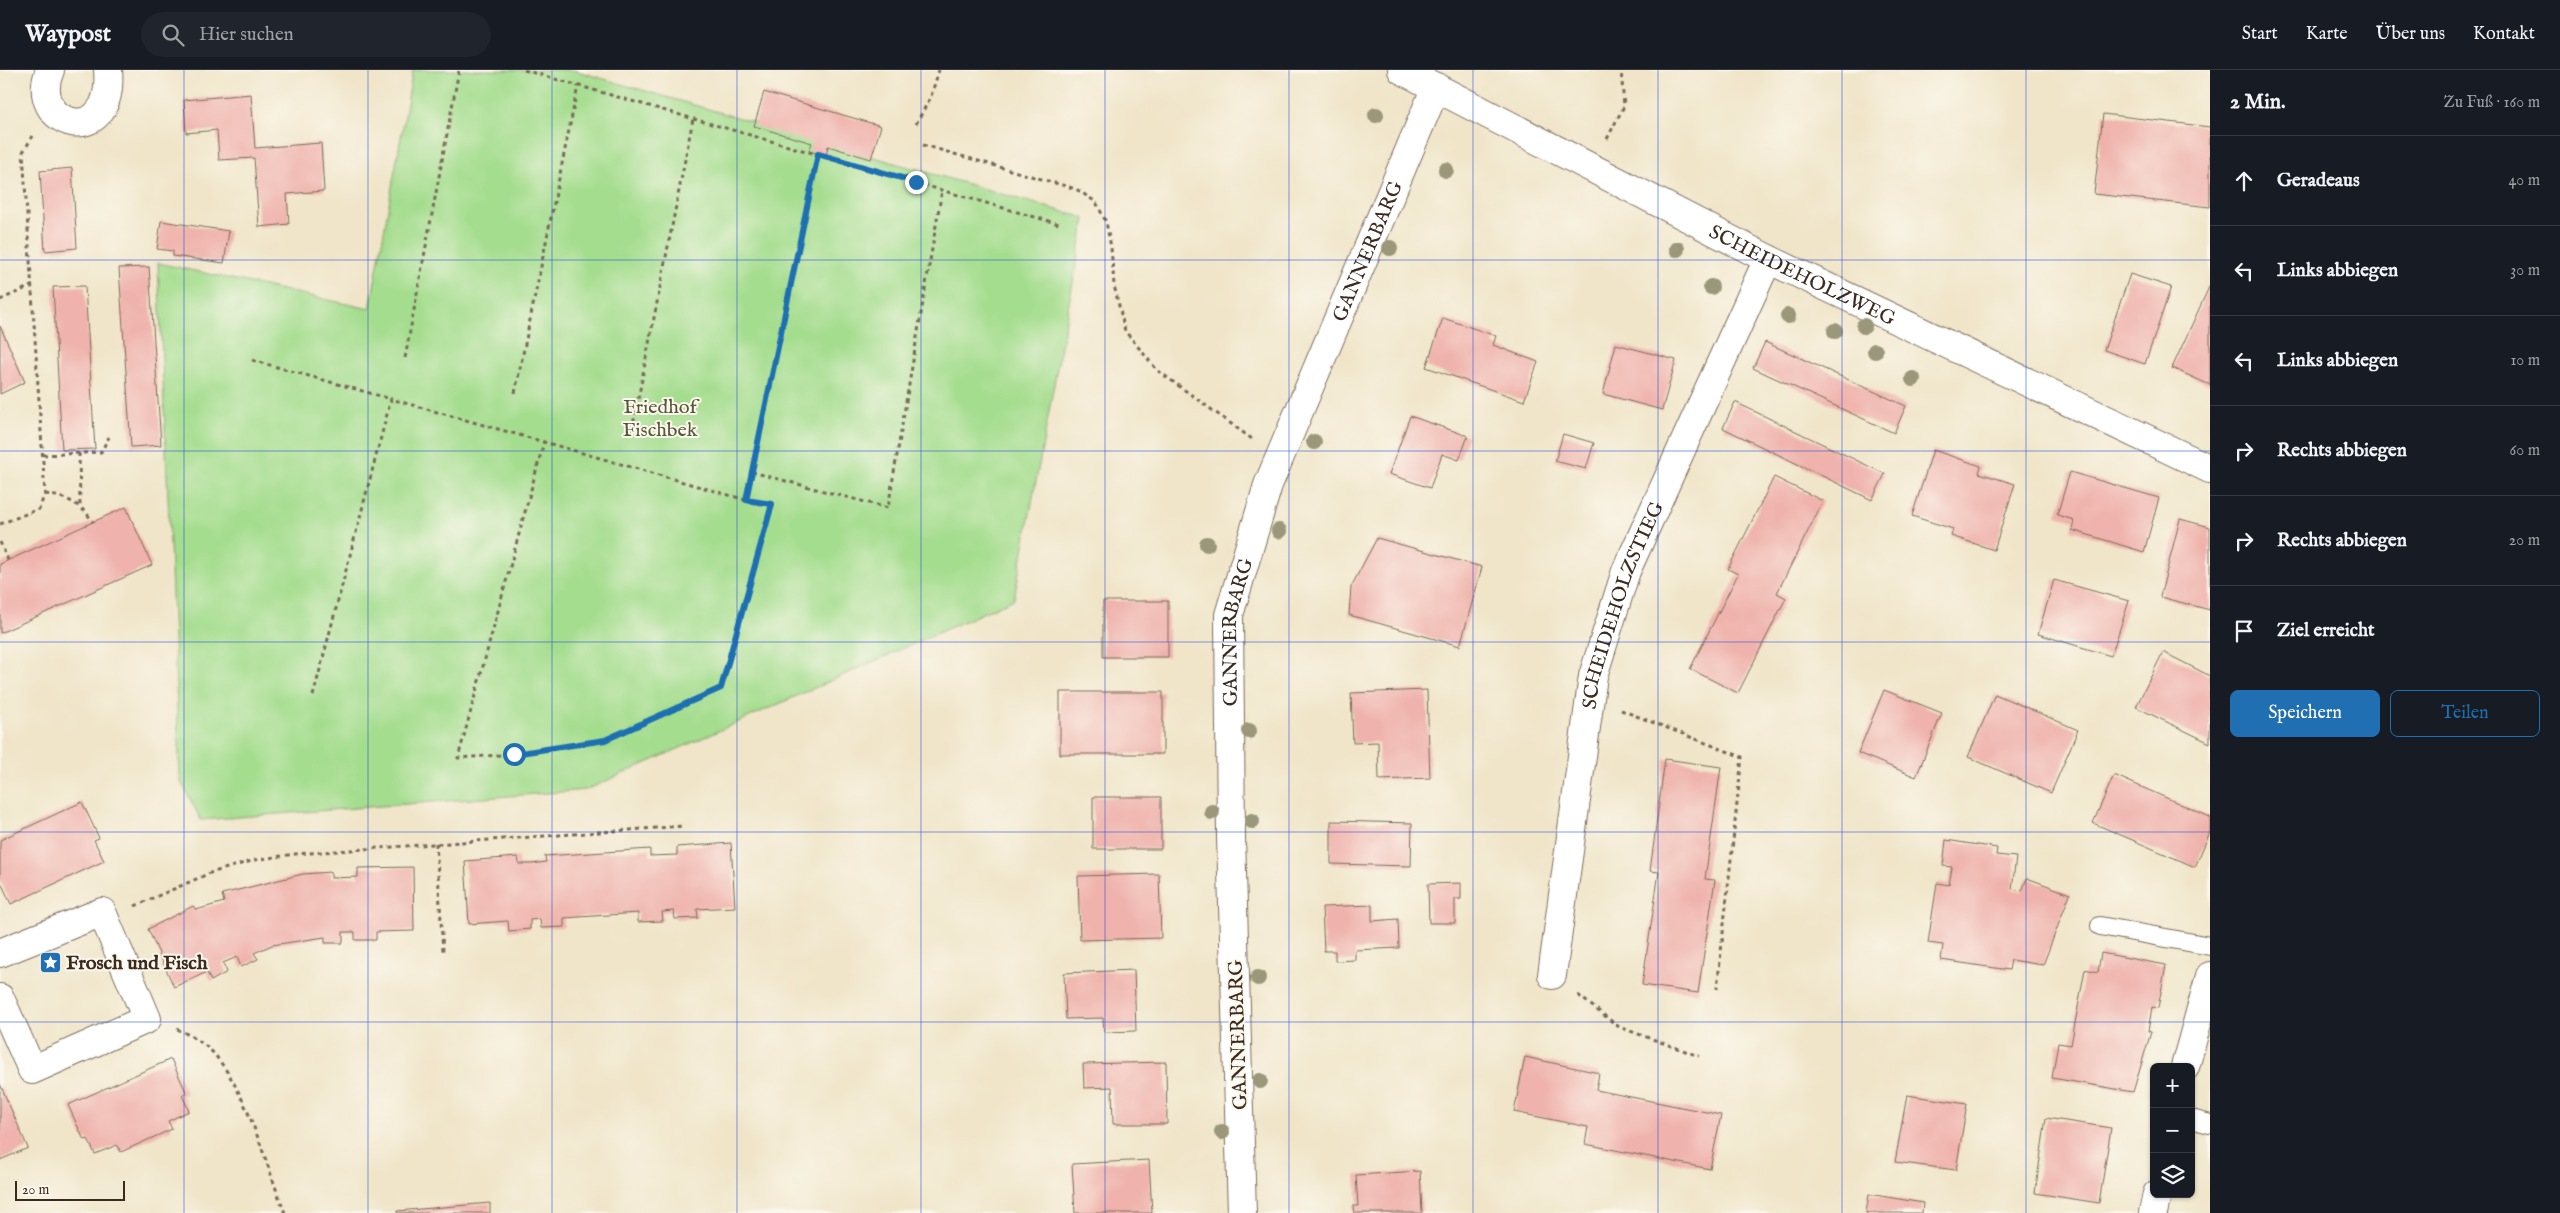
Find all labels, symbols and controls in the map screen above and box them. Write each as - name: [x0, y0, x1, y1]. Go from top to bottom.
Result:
- search box: [141, 12, 491, 57]
- text: Waypost: [25, 19, 111, 50]
- icon: search: [159, 21, 187, 49]
- text: Hier suchen: [199, 23, 294, 47]
- text: Start: [2242, 23, 2278, 46]
- text: Karte: [2306, 23, 2348, 46]
- text: Über uns: [2376, 23, 2445, 46]
- text: Kontakt: [2473, 23, 2535, 46]
- text: 2 Min.: [2230, 89, 2286, 116]
- text: Zu Fuß · 160 m: [2443, 93, 2540, 113]
- icon: ahead: [2230, 167, 2258, 195]
- text: Geradeaus: [2277, 169, 2360, 193]
- route end: [905, 171, 928, 194]
- text: 40 m: [2508, 171, 2540, 191]
- street label: GANNERBARG: [1327, 177, 1409, 326]
- street label: SCHEIDEHOLZWEG: [1705, 220, 1899, 332]
- icon: left: [2230, 257, 2258, 285]
- text: Links abbiegen: [2277, 259, 2398, 283]
- text: 30 m: [2510, 261, 2540, 281]
- icon: left: [2230, 347, 2258, 375]
- text: Links abbiegen: [2277, 349, 2398, 373]
- text: 10 m: [2510, 351, 2540, 371]
- park label: Friedhof Fischbek: [623, 395, 700, 443]
- icon: right: [2230, 437, 2258, 465]
- text: Rechts abbiegen: [2277, 439, 2407, 463]
- text: 60 m: [2510, 441, 2540, 461]
- street label: SCHEIDEHOLZSTIEG: [1578, 498, 1670, 711]
- icon: right: [2230, 527, 2258, 555]
- text: Rechts abbiegen: [2277, 529, 2407, 553]
- text: 20 m: [2509, 531, 2540, 551]
- street label: GANNERBARG: [1218, 555, 1259, 706]
- icon: arrive: [2230, 617, 2258, 645]
- text: Ziel erreicht: [2277, 619, 2375, 643]
- button: Speichern: [2230, 690, 2380, 737]
- button: Teilen: [2390, 690, 2540, 737]
- route start: [503, 743, 526, 766]
- place icon: Frosch und Fisch: [38, 950, 62, 974]
- place label: Frosch und Fisch: [66, 951, 208, 976]
- street label: GANNERBARG: [1223, 959, 1254, 1110]
- map controls: [2150, 1063, 2195, 1198]
- button: +: [2150, 1063, 2195, 1108]
- button: −: [2150, 1108, 2195, 1153]
- button: layers: [2150, 1153, 2195, 1198]
- scale bar: [15, 1178, 125, 1201]
- text: 20 m: [22, 1181, 49, 1199]

